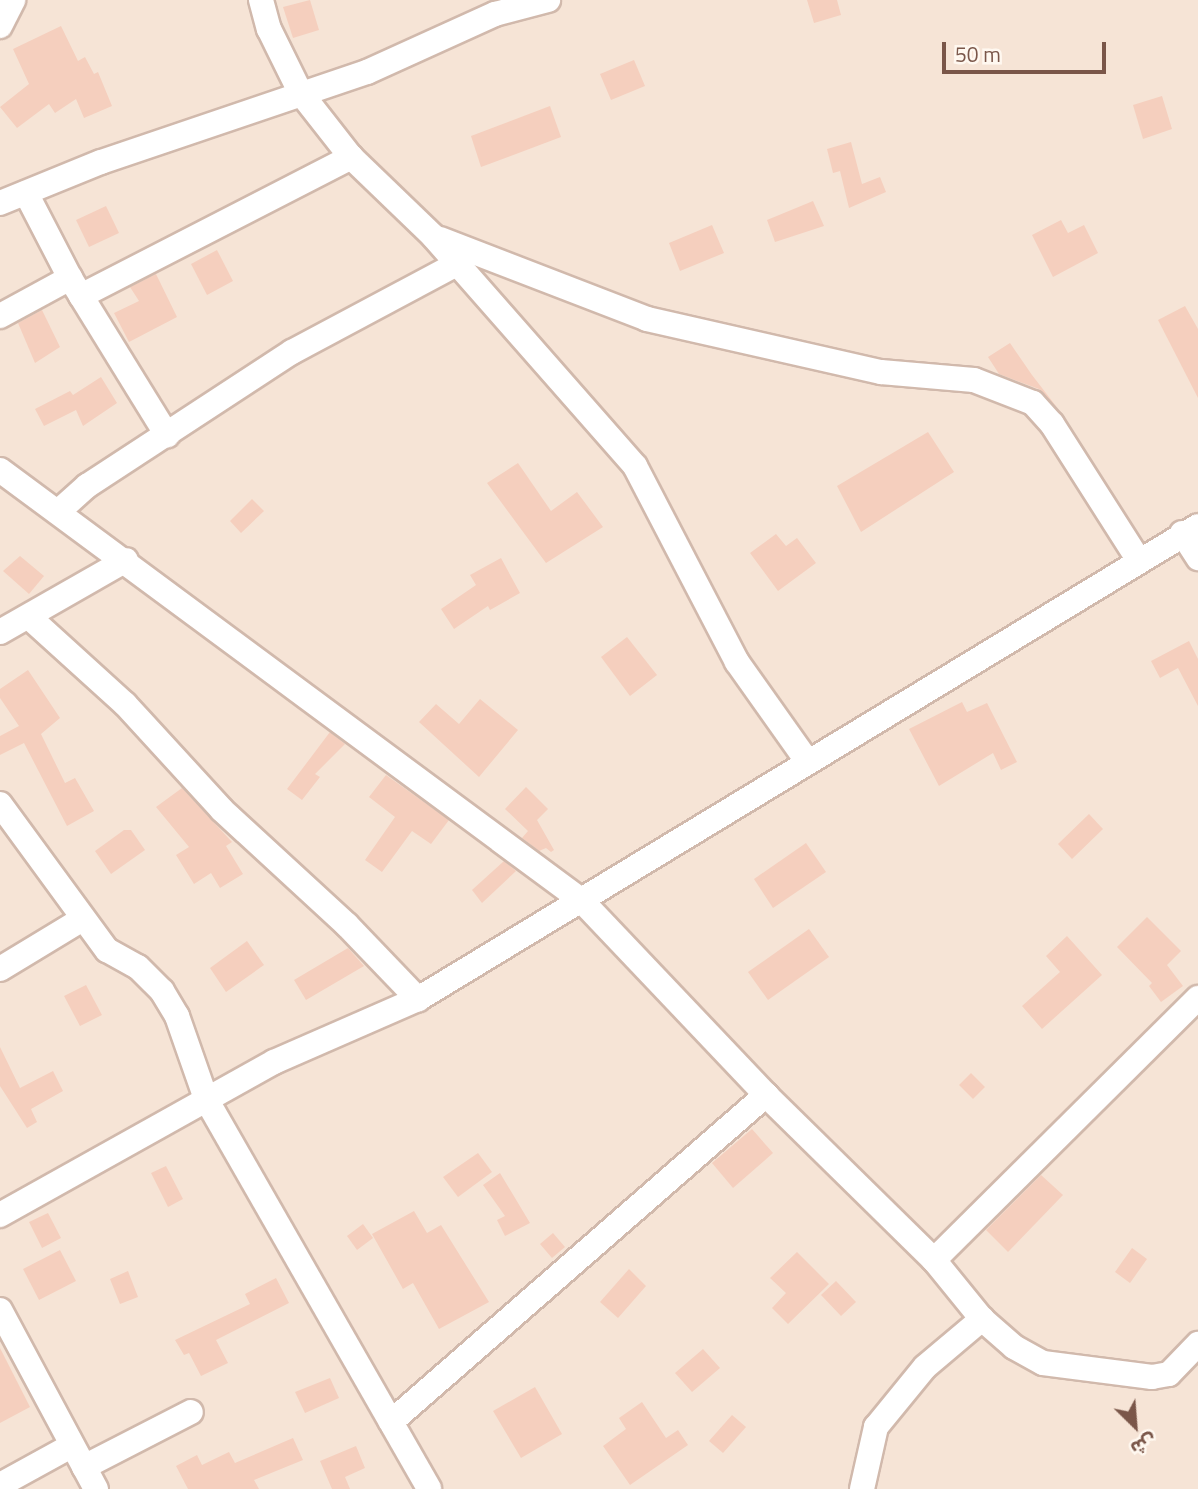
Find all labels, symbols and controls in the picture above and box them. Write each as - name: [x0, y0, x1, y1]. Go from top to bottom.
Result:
- scale bar: [946, 28, 1110, 72]
- text: 50 m: [955, 38, 1001, 70]
- north arrow: [1100, 1391, 1170, 1461]
- text: ش: [1126, 1427, 1162, 1464]

